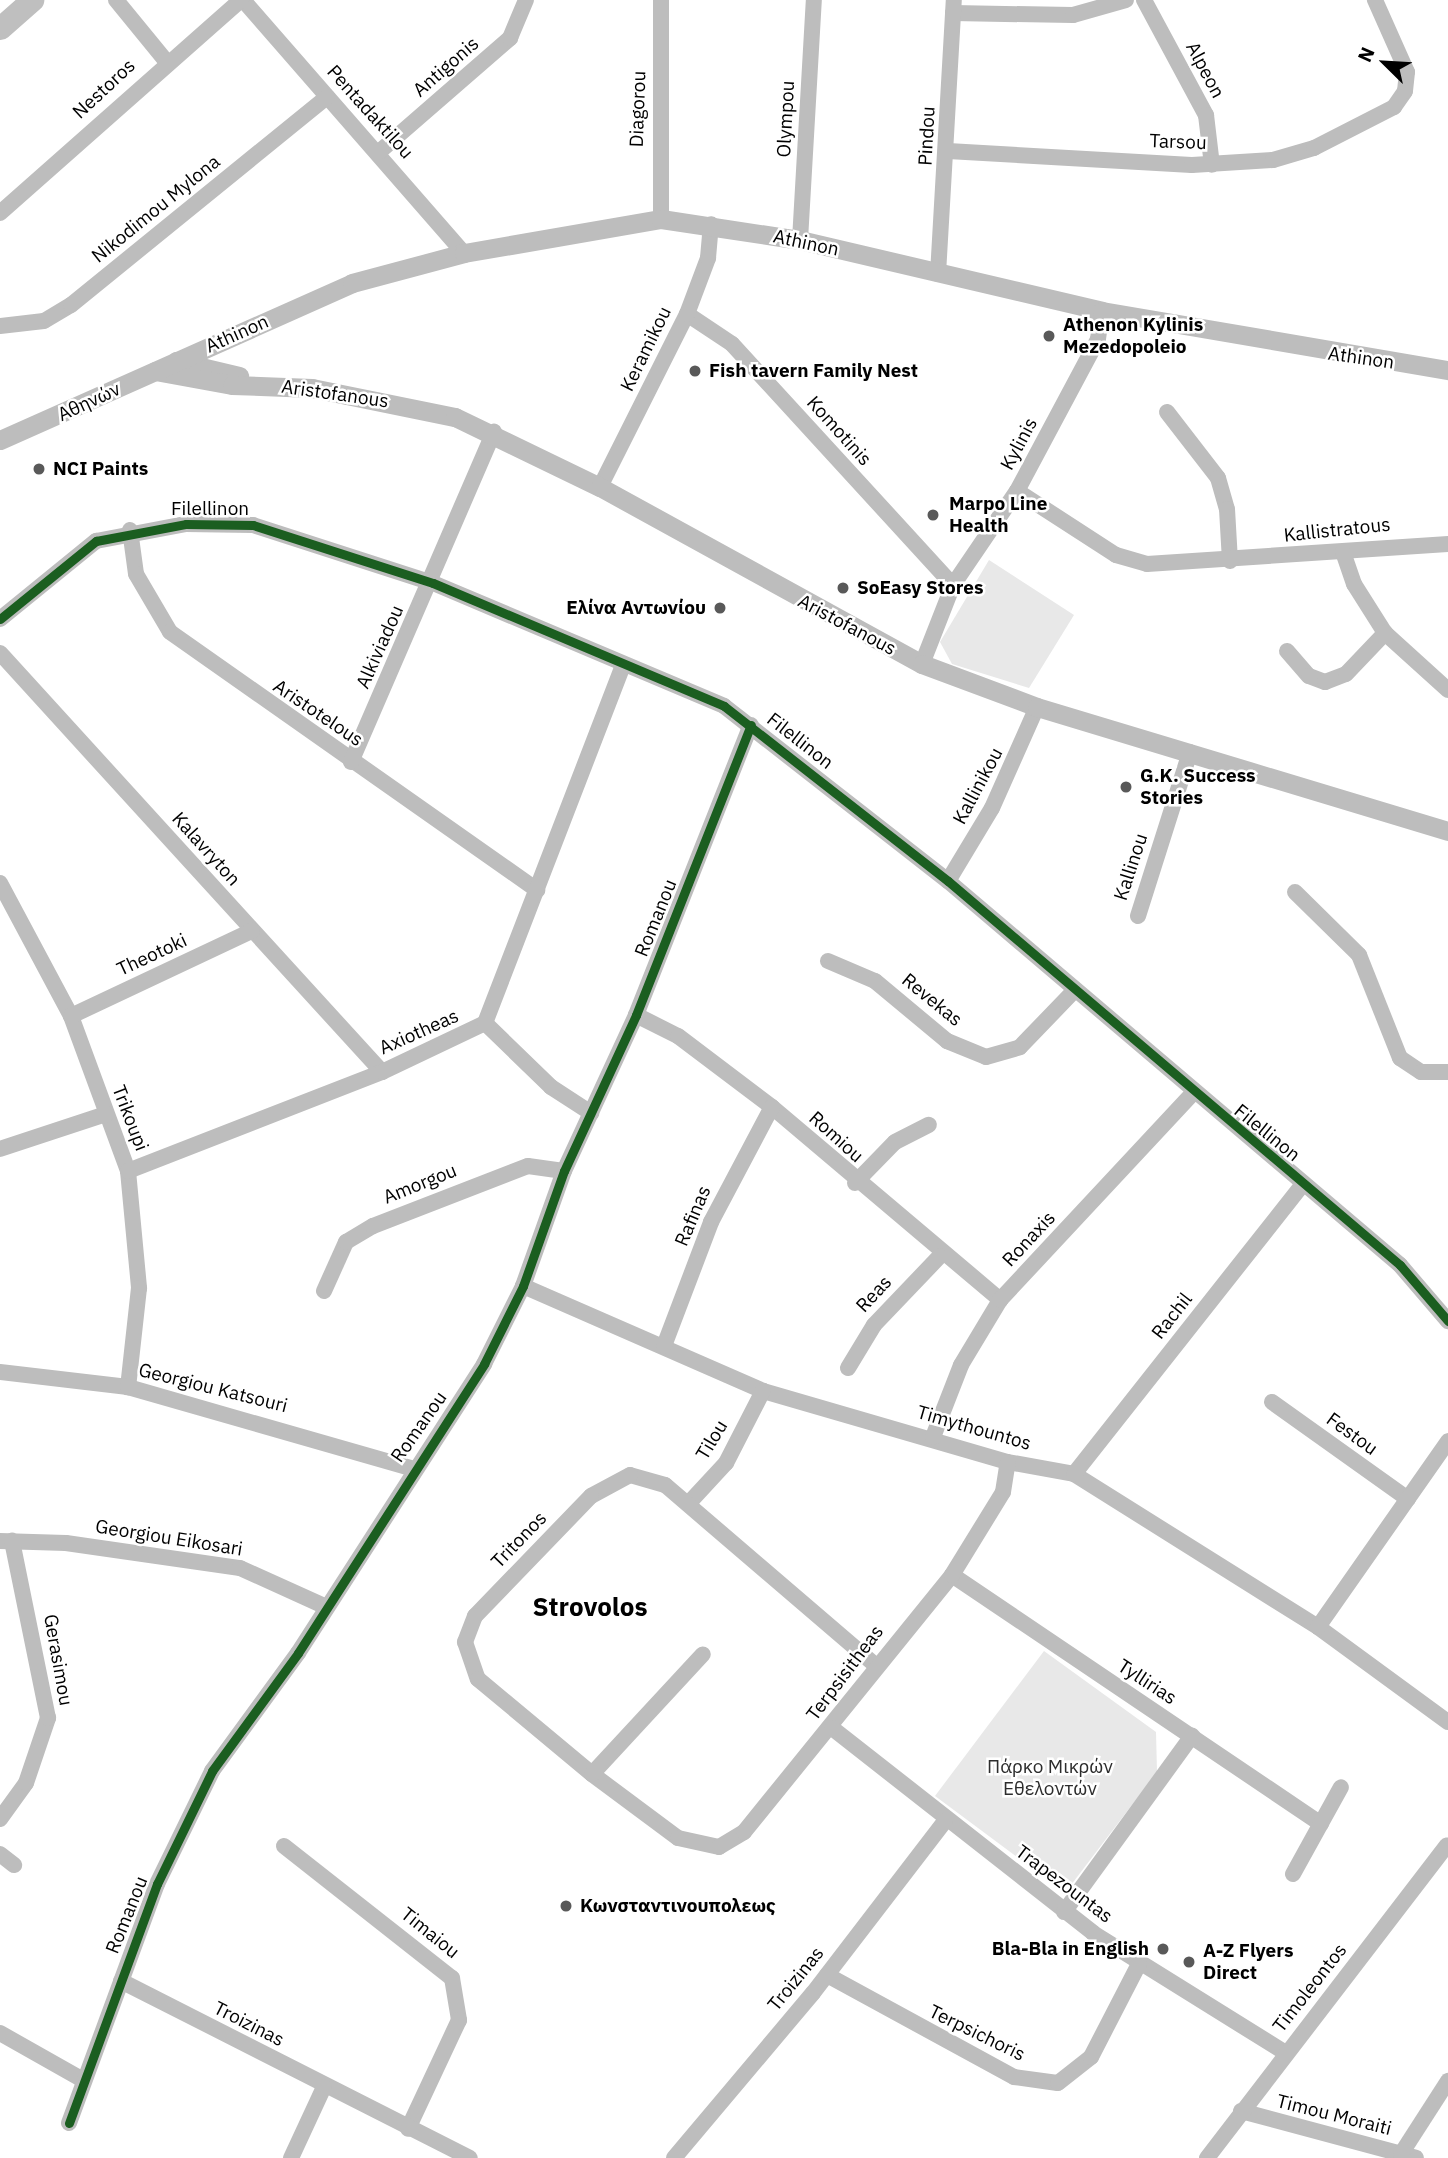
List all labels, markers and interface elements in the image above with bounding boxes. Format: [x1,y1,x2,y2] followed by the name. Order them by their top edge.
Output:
[1350,28,1420,98] north arrow
[408,32,484,102] street label: Antigonis
[1181,38,1229,102] street label: Alpeon
[1352,43,1380,66] text: N
[68,54,140,124] street label: Nestoros
[322,60,418,164] street label: Pentadaktilou
[625,70,651,148] street label: Diagorou
[773,80,799,158] street label: Olympou
[914,106,940,166] street label: Pindou
[1149,130,1207,154] street label: Tarsou
[87,150,225,268] street label: Nikodimou Mylona
[771,225,841,261] street label: Athinon
[616,303,676,395] street label: Keramikou
[202,310,272,358] street label: Athinon
[1063,314,1203,358] place label: Athenon Kylinis Mezedopoleio
[1041,328,1057,344] marker: Athenon Kylinis Mezedopoleio
[1326,342,1396,374] street label: Athinon
[709,360,918,382] place label: Fish tavern Family Nest
[687,363,703,379] marker: Fish tavern Family Nest
[280,375,390,413] street label: Aristofanous
[54,378,124,426] street label: Αθηνών
[802,392,876,470] street label: Komotinis
[996,414,1042,474] street label: Kylinis
[53,458,148,480] place label: NCI Paints
[31,461,47,477] marker: NCI Paints
[949,493,1047,537] place label: Marpo Line Health
[171,498,249,520] street label: Filellinon
[923,505,943,525] marker: Marpo Line Health
[1283,513,1391,547] street label: Kallistratous
[857,577,983,599] place label: SoEasy Stores
[835,580,851,596] marker: SoEasy Stores
[794,590,900,660] street label: Aristofanous
[566,597,706,619] place label: Ελίνα Αντωνίου
[712,600,728,616] marker: Ελίνα Αντωνίου
[352,602,408,692] street label: Alkiviadou
[269,675,367,751] street label: Aristotelous
[762,708,838,774] street label: Filellinon
[948,744,1008,828] street label: Kallinikou
[1140,765,1256,809] place label: G.K. Success Stories
[1118,779,1134,795] marker: G.K. Success Stories
[167,808,245,890] street label: Kalavryton
[1109,831,1153,903] street label: Kallinou
[630,876,682,960] street label: Romanou
[113,929,191,981] street label: Theotoki
[897,969,967,1031] street label: Revekas
[376,1004,462,1060] street label: Axiotheas
[107,1082,153,1154] street label: Trikoupi
[1229,1100,1305,1166] street label: Filellinon
[804,1107,868,1167] street label: Romiou
[380,1159,460,1209] street label: Amorgou
[670,1183,716,1249] street label: Rafinas
[998,1207,1060,1271] street label: Ronaxis
[851,1271,897,1317] street label: Reas
[1147,1288,1197,1344] street label: Rachil
[136,1358,290,1418] street label: Georgiou Katsouri
[386,1387,452,1467] street label: Romanou
[914,1401,1034,1455] street label: Timythountos
[1322,1408,1382,1460] street label: Festou
[691,1416,733,1464] street label: Tilou
[487,1507,551,1573] street label: Tritonos
[94,1515,244,1561] street label: Georgiou Eikosari
[533,1591,647,1623] district label: Strovolos
[39,1612,77,1708] street label: Gerasimou
[802,1621,888,1725] street label: Terpsisitheas
[1113,1655,1181,1709] street label: Tyllirias
[987,1756,1113,1800] park label: Πάρκο Μικρών Εθελοντών
[1011,1840,1117,1928] street label: Trapezountas
[101,1873,153,1957] street label: Romanou
[580,1895,776,1917] place label: Κωνσταντινουπολεως
[558,1898,574,1914] marker: Κωνσταντινουπολεως
[396,1903,464,1963] street label: Timaiou
[992,1938,1149,1960] place label: Bla-Bla in English
[1268,1939,1352,2037] street label: Timoleontos
[1203,1940,1294,1984] place label: A-Z Flyers Direct
[1155,1941,1171,1957] marker: Bla-Bla in English
[763,1942,829,2016] street label: Troizinas
[1181,1954,1197,1970] marker: A-Z Flyers Direct
[210,1997,288,2051] street label: Troizinas
[925,2000,1029,2066] street label: Terpsichoris
[1274,2090,1394,2140] street label: Timou Moraiti

